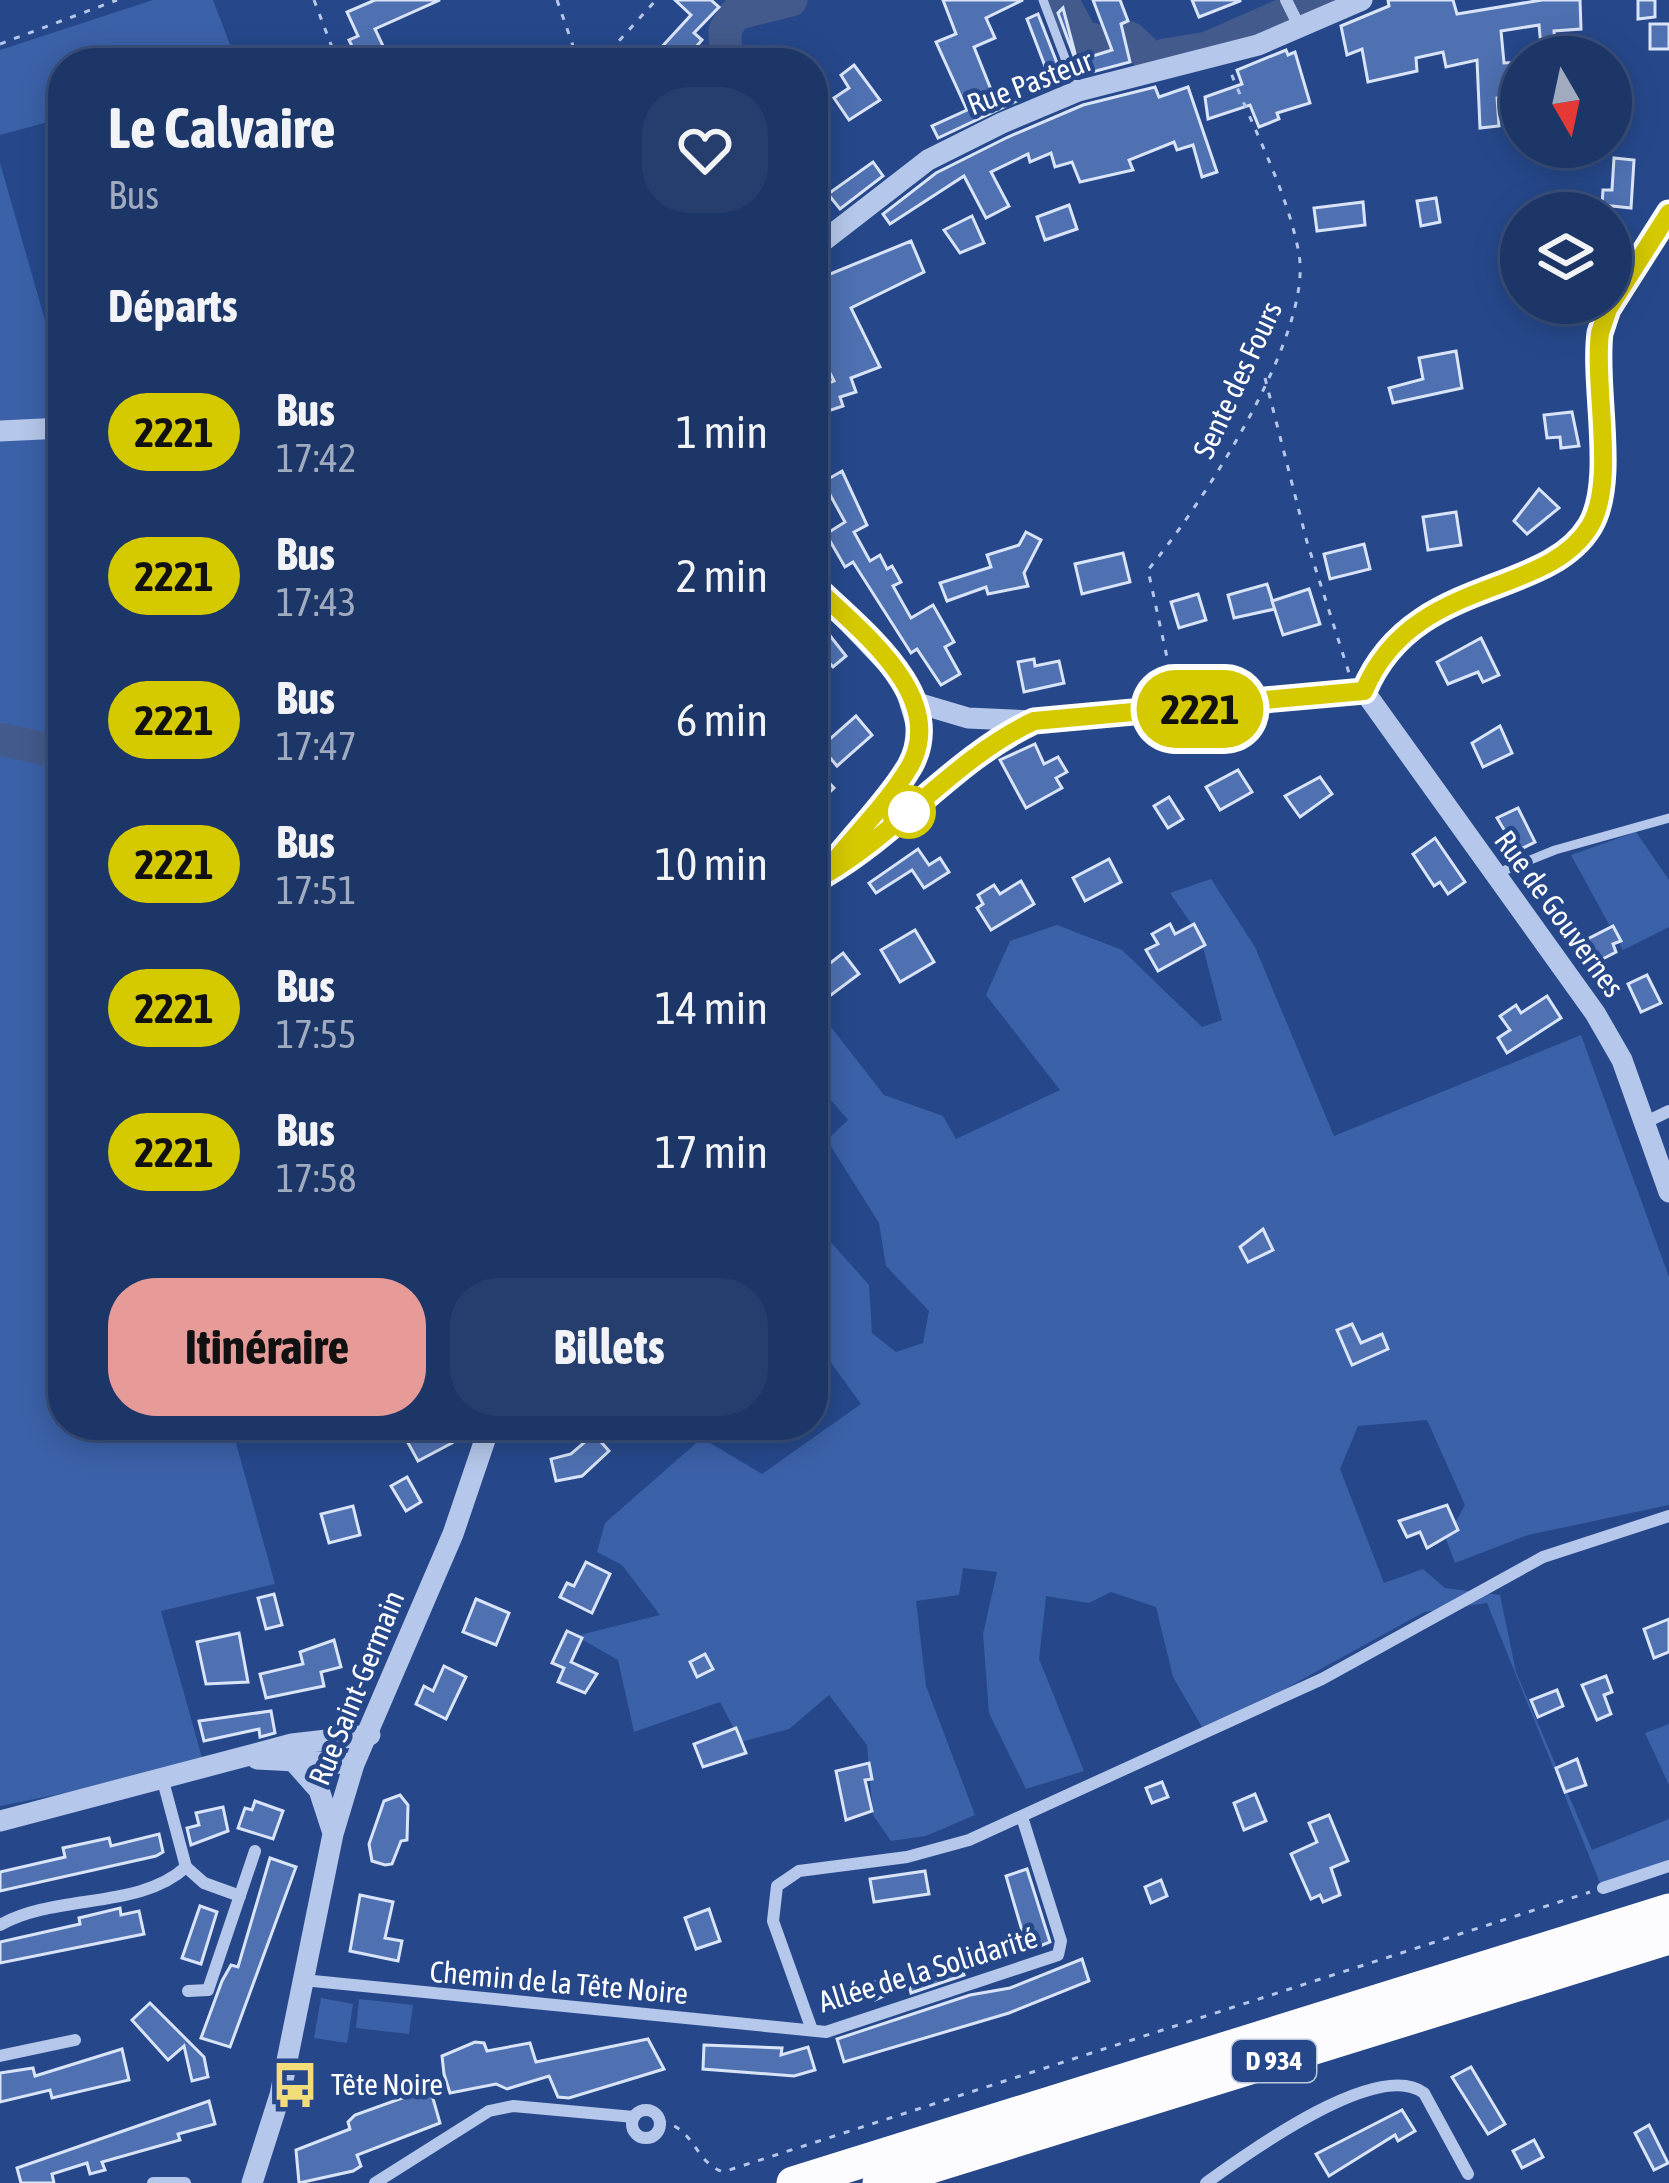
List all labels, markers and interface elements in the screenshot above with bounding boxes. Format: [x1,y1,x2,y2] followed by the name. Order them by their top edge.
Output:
[1500,36,1632,168] north arrow
[1500,36,1632,324] map controls
[962,42,1098,121] street label: Rue Pasteur
[642,87,768,213] button: heart
[108,95,336,160] text: Le Calvaire
[108,173,159,217] text: Bus
[1500,192,1632,324] button: layers
[108,280,238,332] text: Départs
[1186,296,1288,463] street label: Sente des Fours
[276,384,335,436] text: Bus
[676,406,768,458] text: 1 min
[135,408,213,456] text: 2221
[276,436,356,480] text: 17:42
[276,528,335,580] text: Bus
[676,550,768,602] text: 2 min
[135,552,213,600] text: 2221
[276,580,356,624] text: 17:43
[1116,670,1284,748] line badge: 2221
[276,672,335,724] text: Bus
[1161,685,1239,733] text: 2221
[676,694,768,746] text: 6 min
[135,696,213,744] text: 2221
[276,724,356,768] text: 17:47
[884,787,934,837] unlabelled marker
[276,816,335,868] text: Bus
[1488,824,1631,1003] street label: Rue de Gouvernes
[655,838,768,890] text: 10 min
[135,840,213,888] text: 2221
[276,868,356,912] text: 17:51
[276,960,335,1012] text: Bus
[655,982,768,1034] text: 14 min
[135,984,213,1032] text: 2221
[276,1012,356,1056] text: 17:55
[276,1104,335,1156] text: Bus
[655,1126,768,1178] text: 17 min
[135,1128,213,1176] text: 2221
[276,1156,356,1200] text: 17:58
[108,1278,426,1416] button: Itinéraire
[450,1278,768,1416] button: Billets
[302,1585,411,1790] street label: Rue Saint-Germain
[814,1920,1041,2018] street label: Allée de la Solidarité
[429,1954,690,2010] street label: Chemin de la Tête Noire
[1232,2040,1316,2082] road number: D 934
[270,2060,320,2110] bus stop icon: Tête Noire
[331,2067,443,2101] place label: Tête Noire

